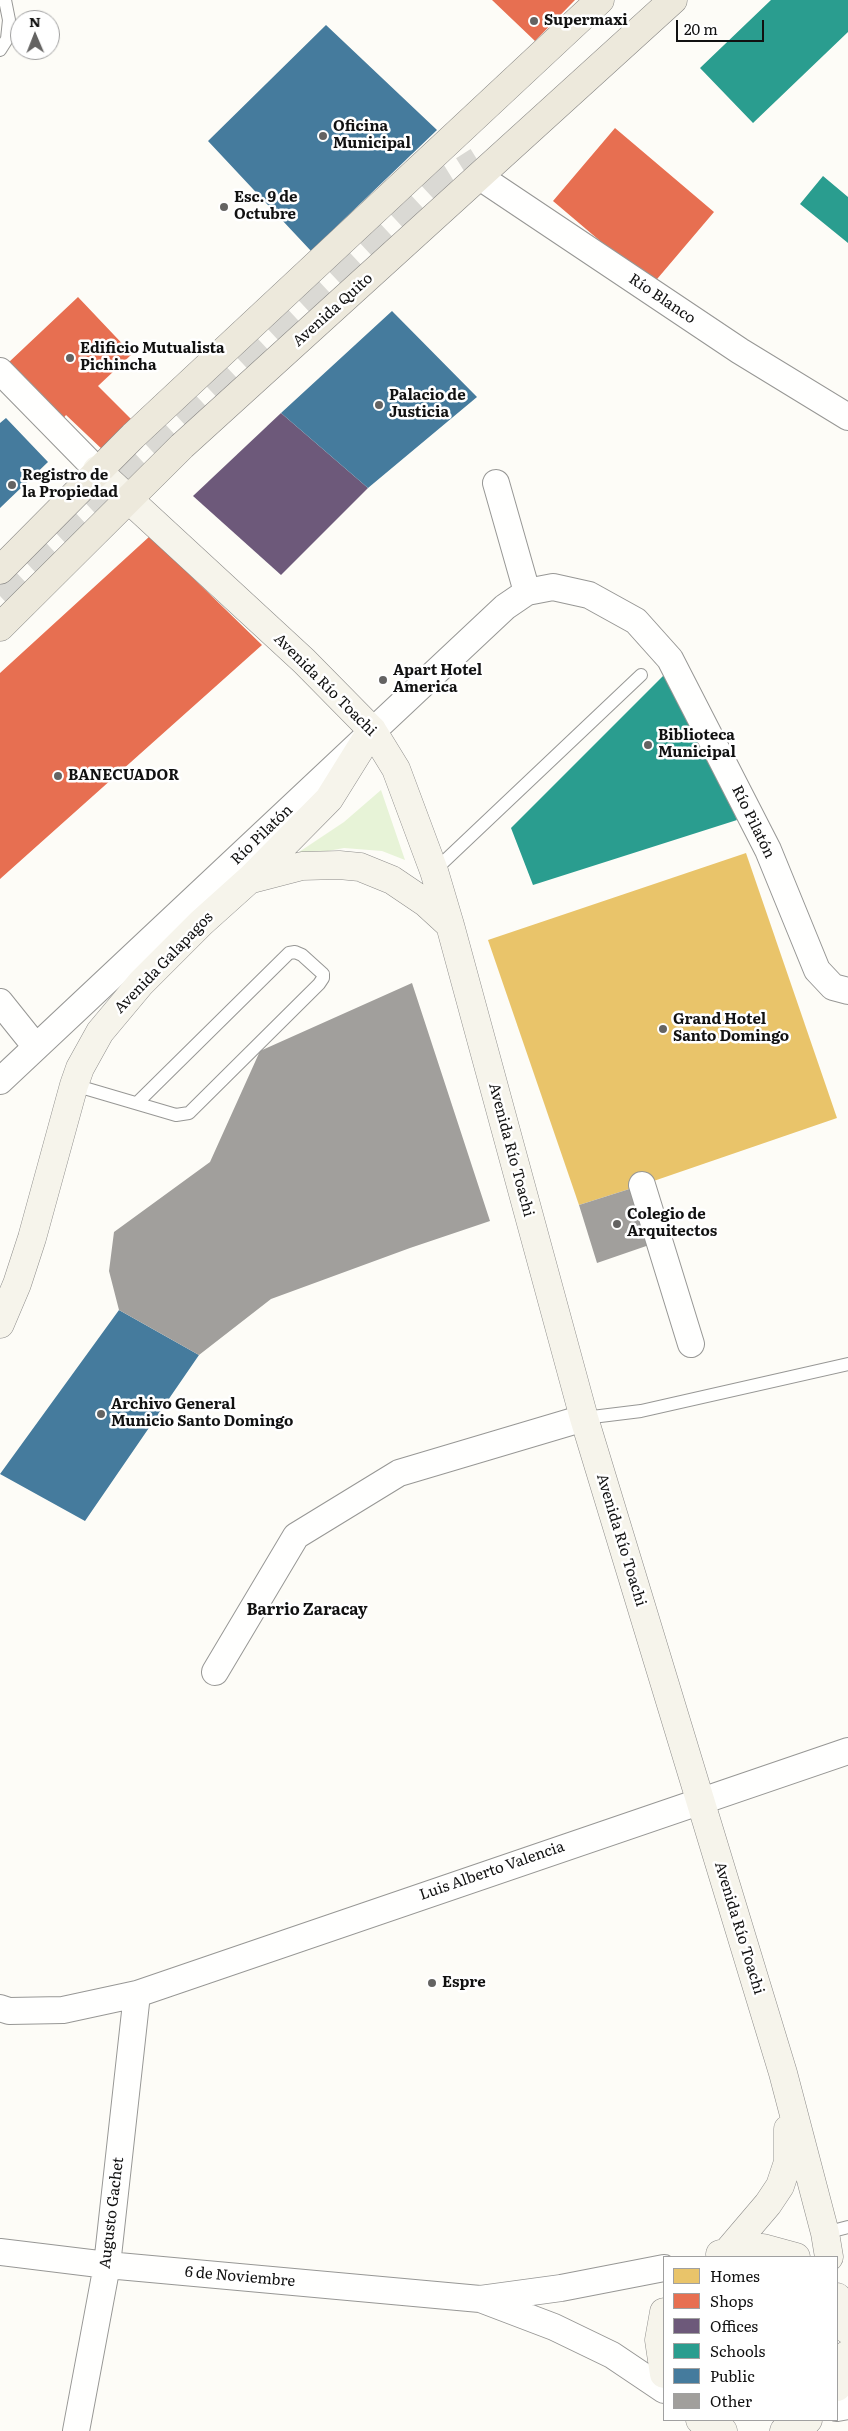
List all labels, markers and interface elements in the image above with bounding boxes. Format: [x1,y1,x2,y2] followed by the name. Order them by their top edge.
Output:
[10,10,60,60] north arrow
[678,10,766,42] scale bar
[29,11,41,31] text: N
[544,12,628,30] place label: Supermaxi
[528,15,540,27] marker: Supermaxi
[684,17,718,40] text: 20 m
[333,118,411,153] place label: Oficina Municipal
[317,130,329,142] marker: Oficina Municipal
[234,189,297,224] place label: Esc. 9 de Octubre
[218,201,230,213] marker: Esc. 9 de Octubre
[289,269,377,351] street label: Avenida Quito
[625,270,699,328] street label: Río Blanco
[80,340,225,375] place label: Edificio Mutualista Pichincha
[64,352,76,364] marker: Edificio Mutualista Pichincha
[389,387,466,422] place label: Palacio de Justicia
[373,399,385,411] marker: Palacio de Justicia
[22,467,118,502] place label: Registro de la Propiedad
[6,479,18,491] marker: Registro de la Propiedad
[270,630,380,740] street label: Avenida Río Toachi
[393,662,482,697] place label: Apart Hotel America
[377,674,389,686] marker: Apart Hotel America
[658,727,736,762] place label: Biblioteca Municipal
[642,739,654,751] marker: Biblioteca Municipal
[68,767,179,785] place label: BANECUADOR
[52,770,64,782] marker: BANECUADOR
[728,783,778,861] street label: Río Pilatón
[227,801,297,869] street label: Río Pilatón
[111,909,217,1017] street label: Avenida Galapagos
[673,1011,789,1046] place label: Grand Hotel Santo Domingo
[657,1023,669,1035] marker: Grand Hotel Santo Domingo
[484,1081,538,1219] street label: Avenida Río Toachi
[627,1206,717,1241] place label: Colegio de Arquitectos
[611,1218,623,1230] marker: Colegio de Arquitectos
[111,1396,293,1431] place label: Archivo General Municio Santo Domingo
[95,1408,107,1420] marker: Archivo General Municio Santo Domingo
[592,1471,650,1609] street label: Avenida Río Toachi
[246,1600,368,1620] district label: Barrio Zaracay
[417,1838,567,1904] street label: Luis Alberto Valencia
[710,1859,768,1997] street label: Avenida Río Toachi
[442,1974,486,1992] place label: Espre
[426,1977,438,1989] marker: Espre
[96,2156,128,2270] street label: Augusto Gachet
[663,2256,838,2421] legend
[184,2263,296,2291] street label: 6 de Noviembre
[710,2264,760,2287] text: Homes
[710,2289,753,2312] text: Shops
[710,2314,758,2337] text: Offices
[710,2339,765,2362] text: Schools
[710,2364,755,2387] text: Public
[710,2389,752,2412] text: Other

